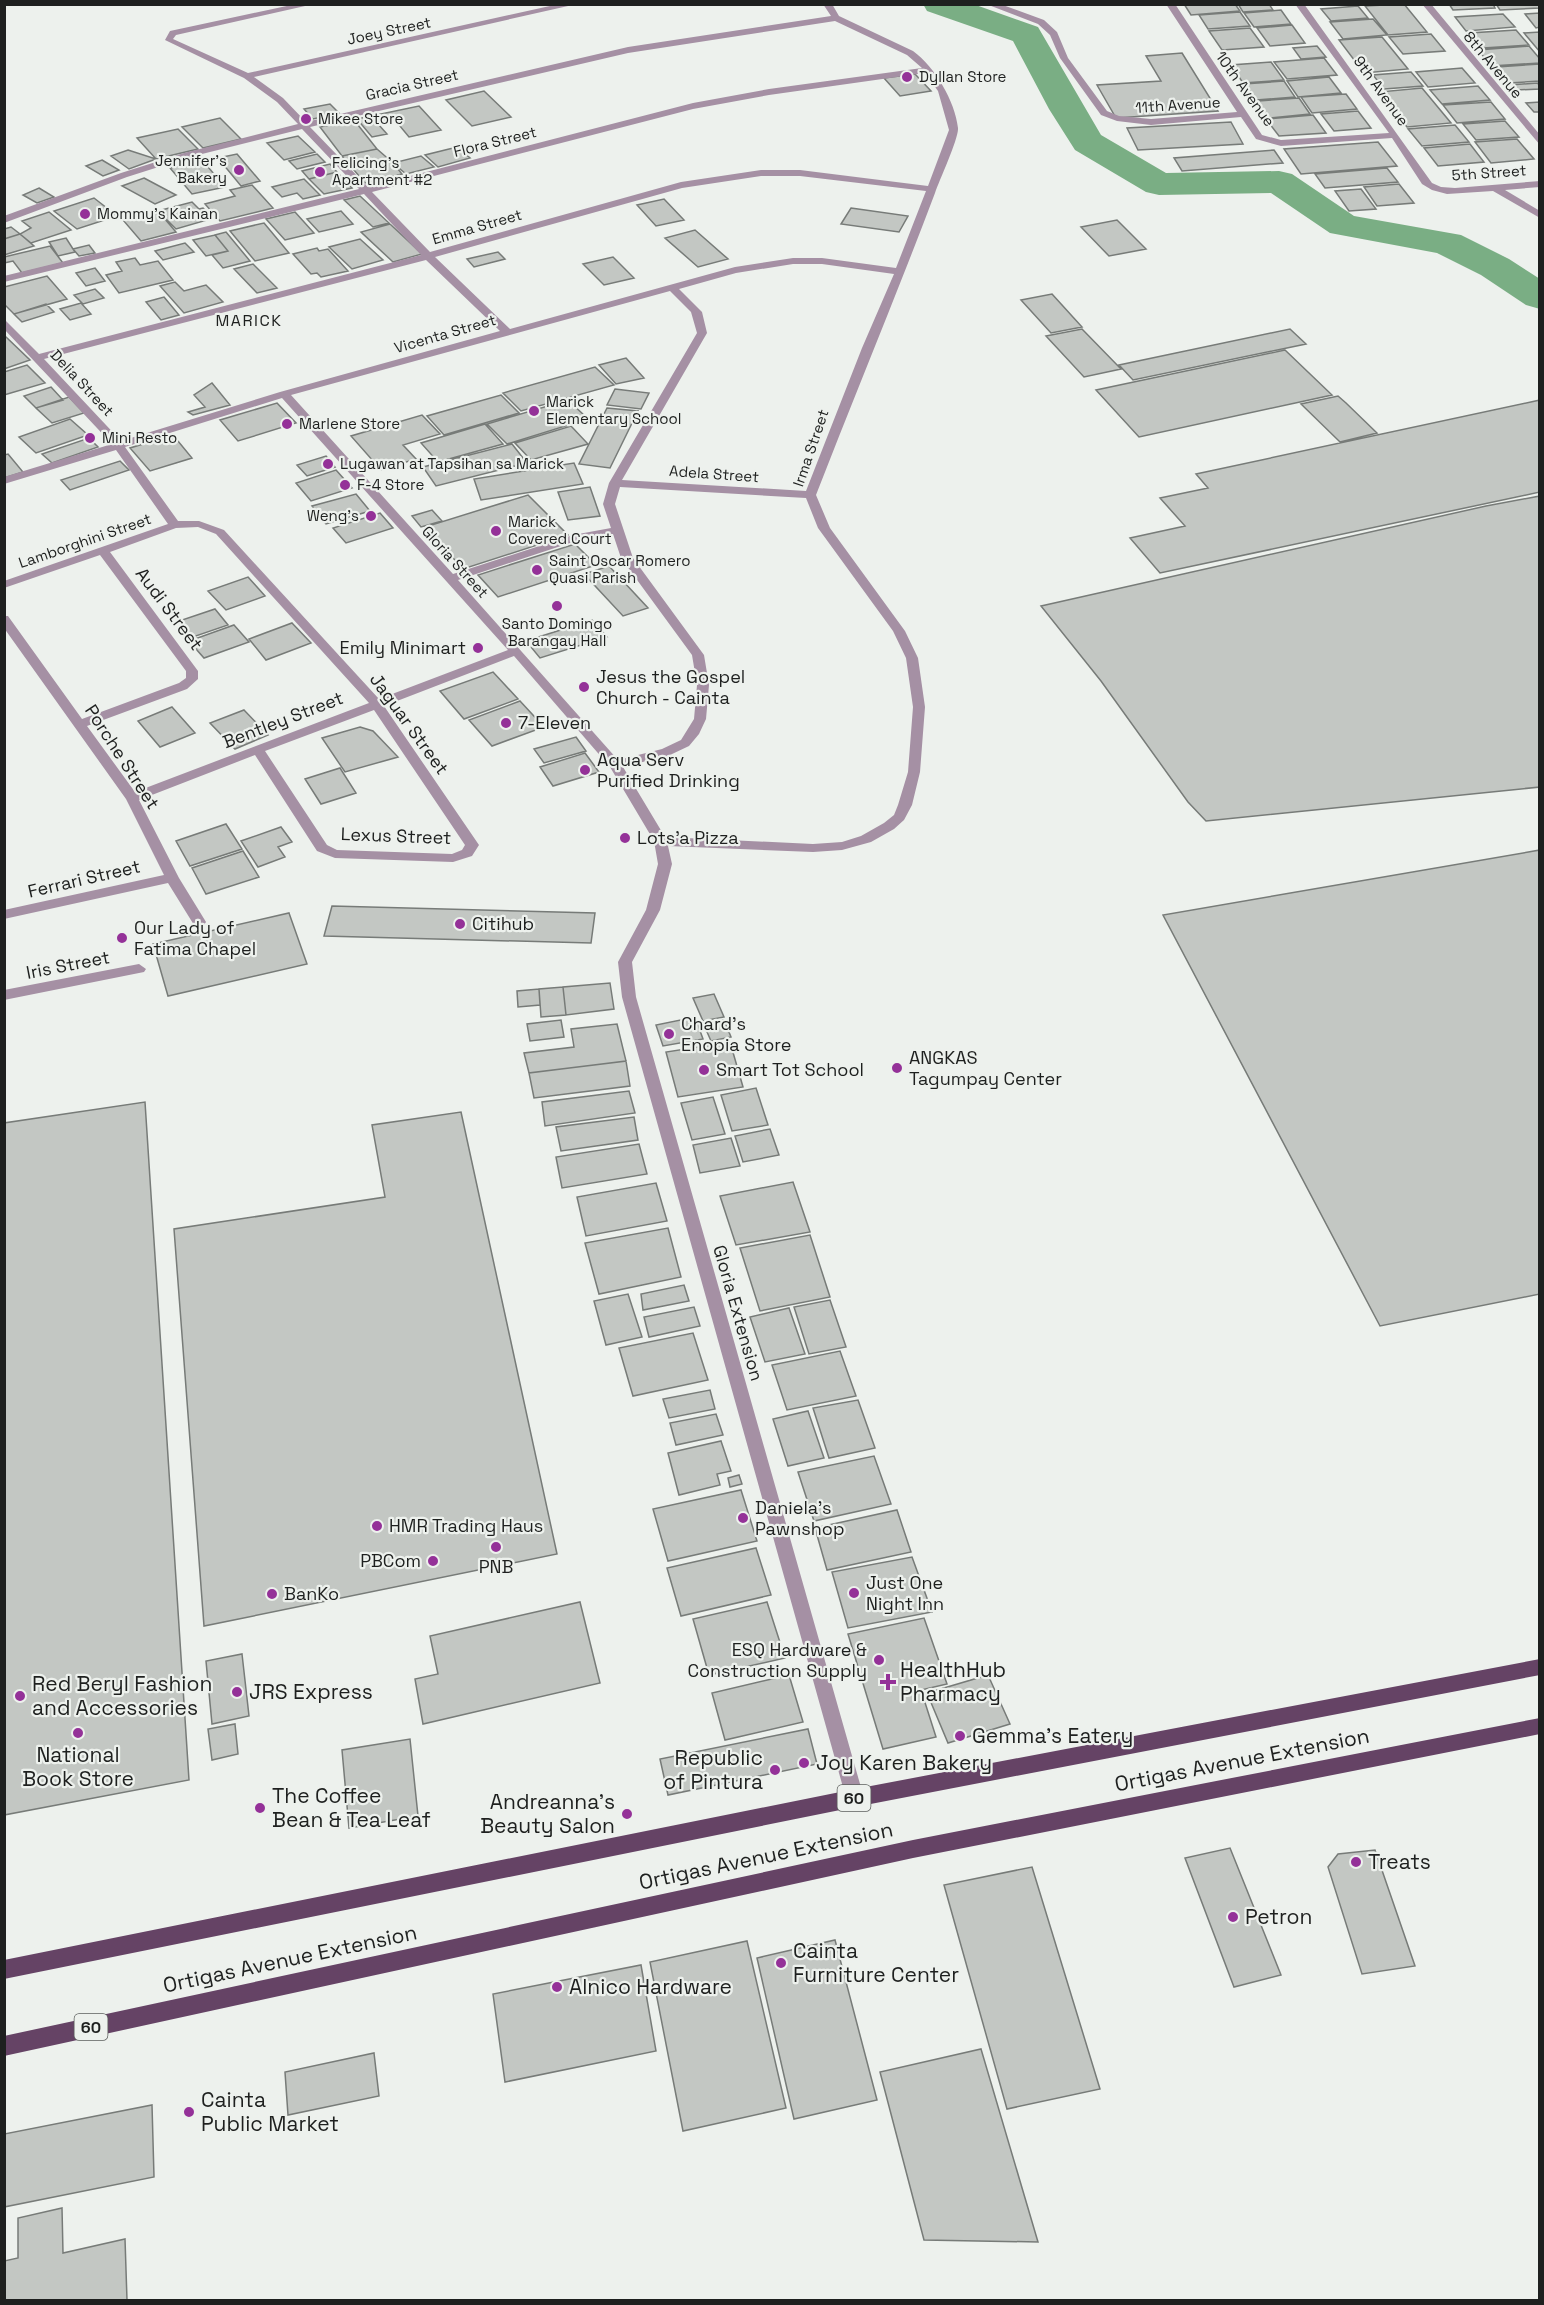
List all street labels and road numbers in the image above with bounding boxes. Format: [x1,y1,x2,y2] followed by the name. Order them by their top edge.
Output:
[345,12,433,49] street label: Joey Street
[1460,27,1527,102] street label: 8th Avenue
[1212,47,1279,130] street label: 10th Avenue
[1350,52,1413,130] street label: 9th Avenue
[364,65,460,104] street label: Gracia Street
[1135,92,1221,117] street label: 11th Avenue
[451,122,538,161] street label: Flora Street
[1451,160,1527,185] street label: 5th Street
[430,205,524,248] street label: Emma Street
[392,310,498,357] street label: Vicenta Street
[47,345,118,420] street label: Delia Street
[788,407,833,489] street label: Irma Street
[668,461,760,486] street label: Adela Street
[16,509,154,572] street label: Lamborghini Street
[418,522,493,602] street label: Gloria Street
[131,563,208,655] street label: Audi Street
[365,669,454,779] street label: Jaguar Street
[219,686,346,753] street label: Bentley Street
[80,700,165,813] street label: Porche Street
[340,822,452,849] street label: Lexus Street
[25,854,142,903] street label: Ferrari Street
[24,945,112,984] street label: Iris Street
[708,1242,769,1383] street label: Gloria Extension
[1112,1722,1372,1797] street label: Ortigas Avenue Extension
[838,1785,870,1811] road number: 60
[636,1815,895,1896] street label: Ortigas Avenue Extension
[160,1918,419,1999] street label: Ortigas Avenue Extension
[74,2014,107,2040] road number: 60

